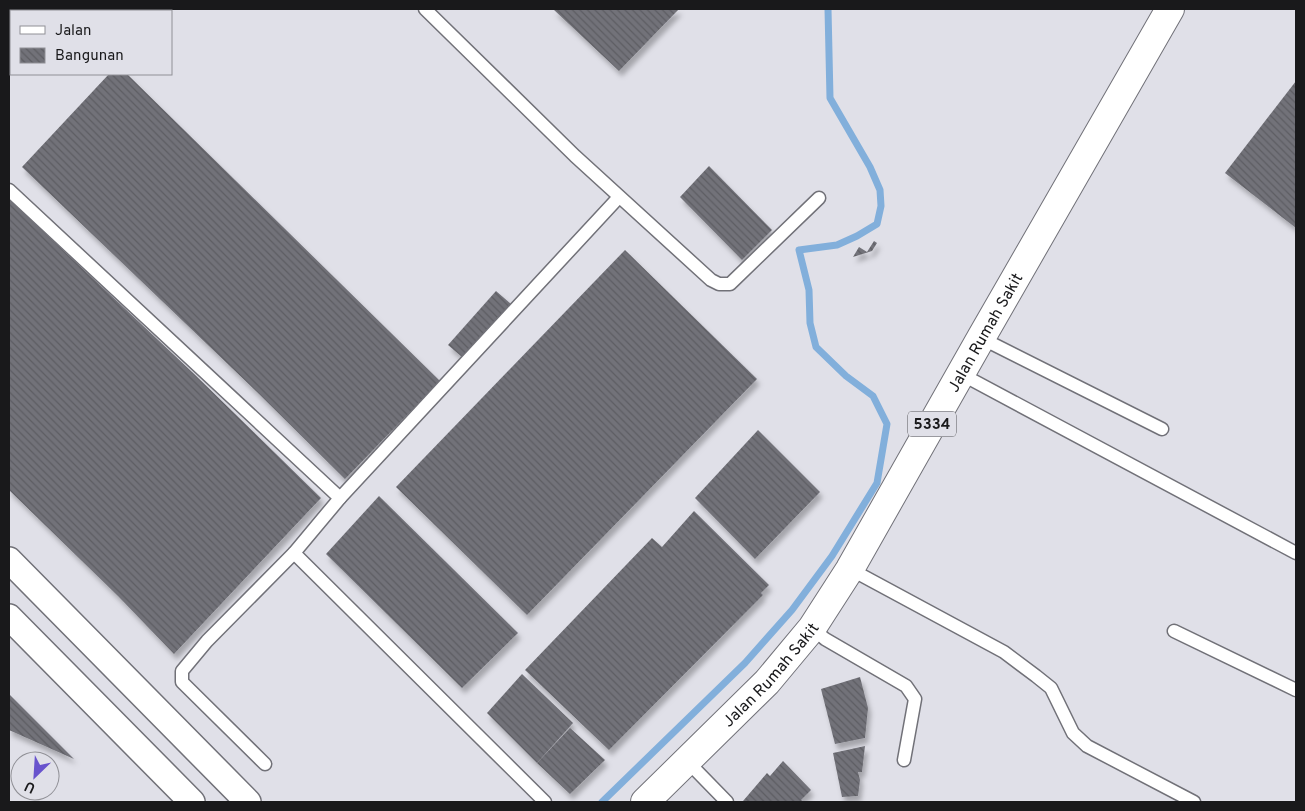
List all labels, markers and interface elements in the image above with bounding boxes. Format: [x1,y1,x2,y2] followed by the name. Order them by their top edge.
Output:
[10,10,172,75] legend
[55,22,92,41] text: Jalan
[55,47,124,66] text: Bangunan
[944,270,1028,396] street label: Jalan Rumah Sakit
[908,412,956,436] road number: 5334
[719,620,825,732] street label: Jalan Rumah Sakit
[10,751,60,801] north arrow
[22,777,38,796] text: U

